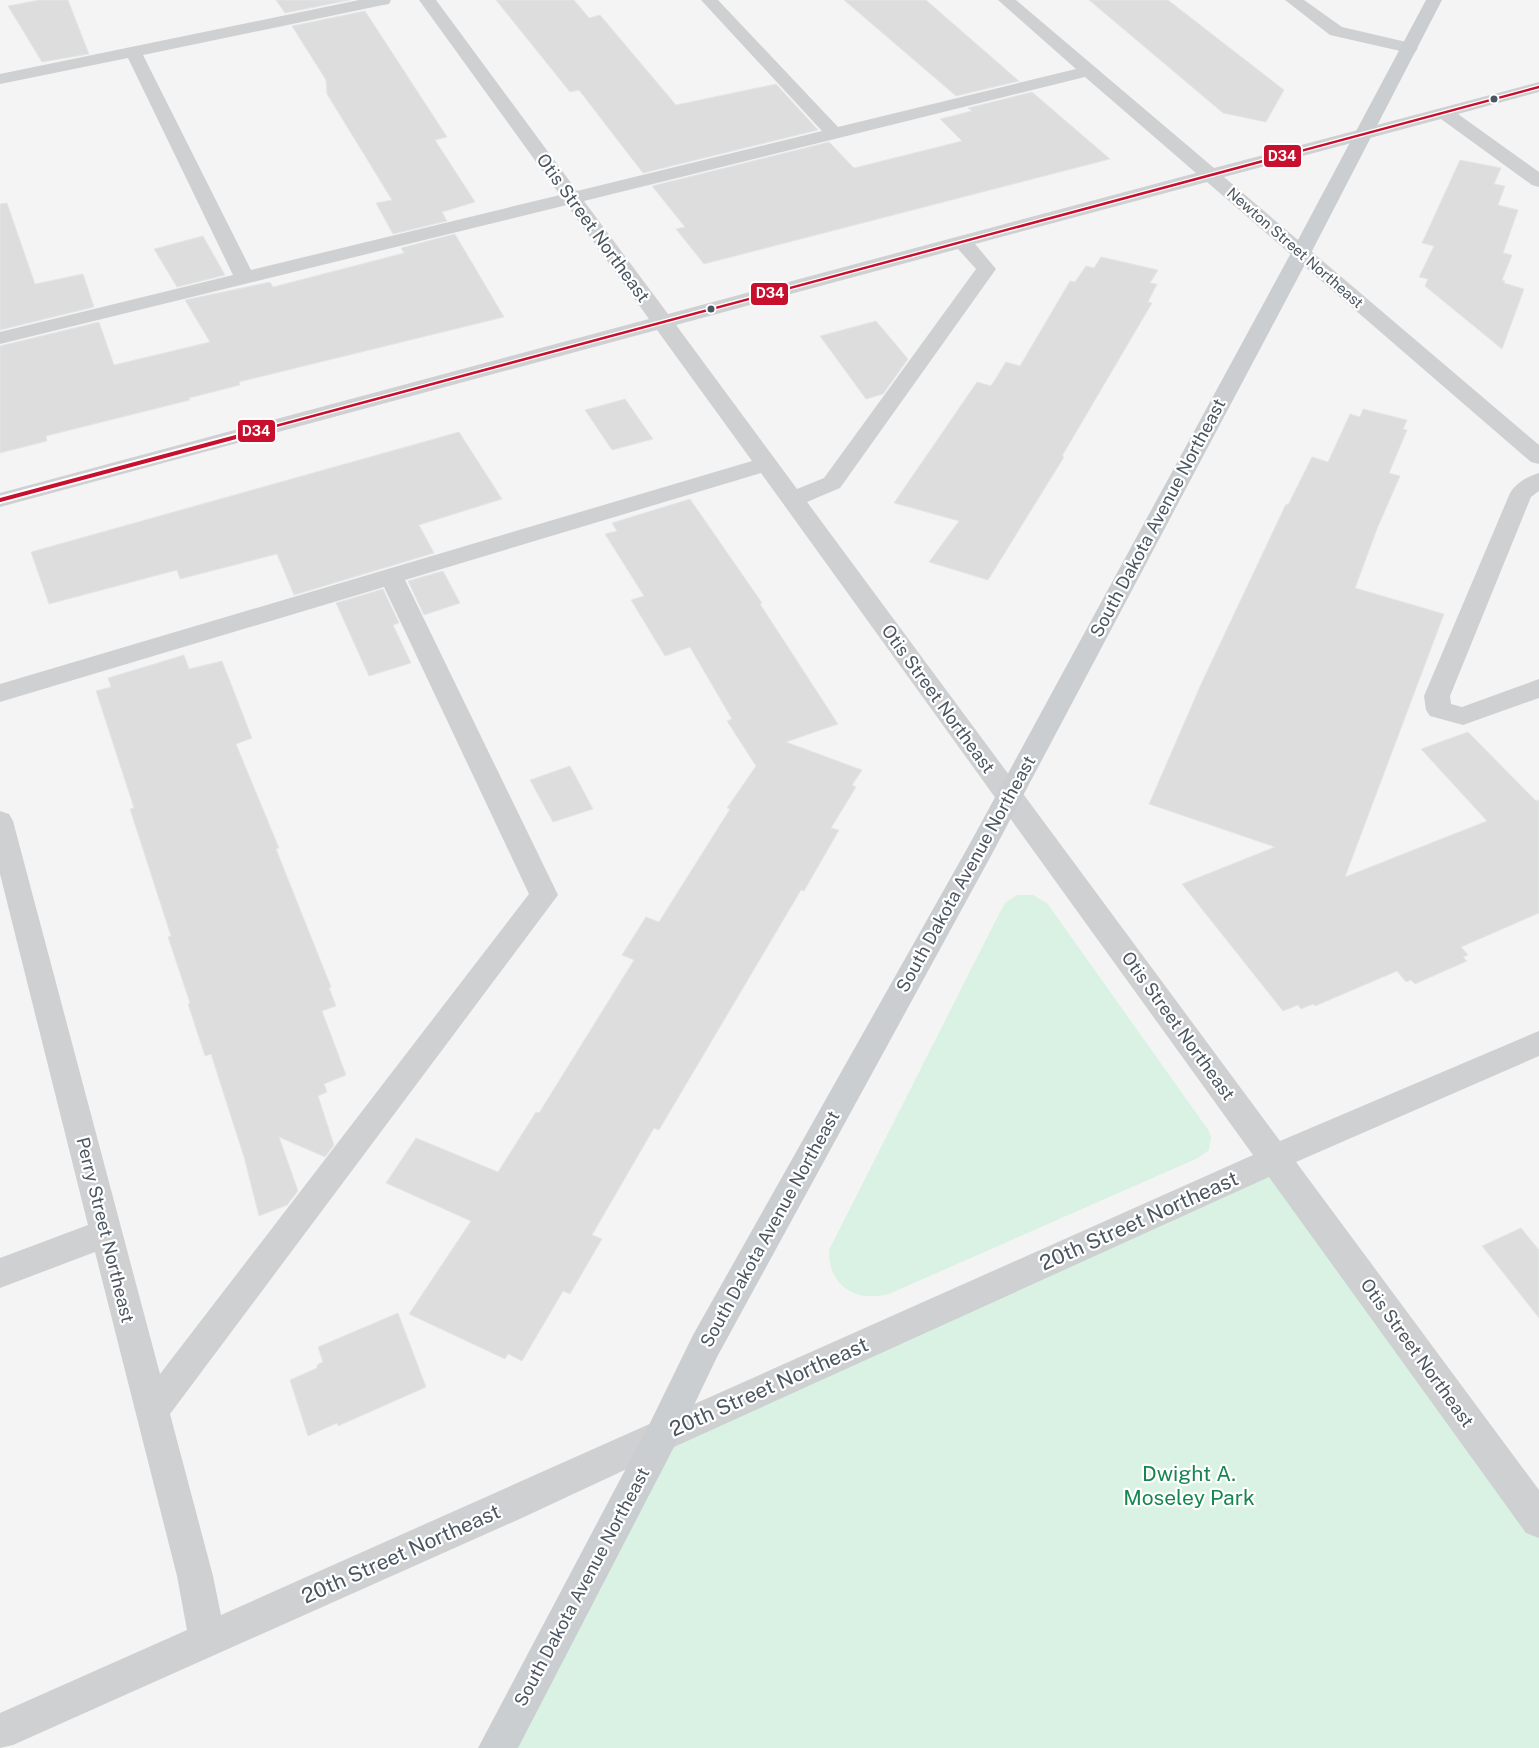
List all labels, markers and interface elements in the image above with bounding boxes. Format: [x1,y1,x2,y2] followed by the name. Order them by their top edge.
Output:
[1489,94,1499,104] unlabelled marker
[1263,144,1302,168] line badge: D34
[1268,148,1296,164] text: D34
[532,149,654,306] street label: Otis Street Northeast
[1224,184,1367,312] street label: Newton Street Northeast
[750,282,789,306] line badge: D34
[756,285,784,301] text: D34
[706,304,716,314] unlabelled marker
[1086,395,1230,641] street label: South Dakota Avenue Northeast
[237,419,276,443] line badge: D34
[242,423,270,439] text: D34
[877,620,999,777] street label: Otis Street Northeast
[892,752,1040,996] street label: South Dakota Avenue Northeast
[1117,947,1239,1104] street label: Otis Street Northeast
[696,1107,844,1351] street label: South Dakota Avenue Northeast
[72,1135,139,1325] street label: Perry Street Northeast
[1036,1165,1242,1276] street label: 20th Street Northeast
[1356,1274,1478,1431] street label: Otis Street Northeast
[666,1331,872,1442] street label: 20th Street Northeast
[1123,1461,1255,1510] park label: Dwight A. Moseley Park
[510,1464,654,1710] street label: South Dakota Avenue Northeast
[298,1498,504,1609] street label: 20th Street Northeast

